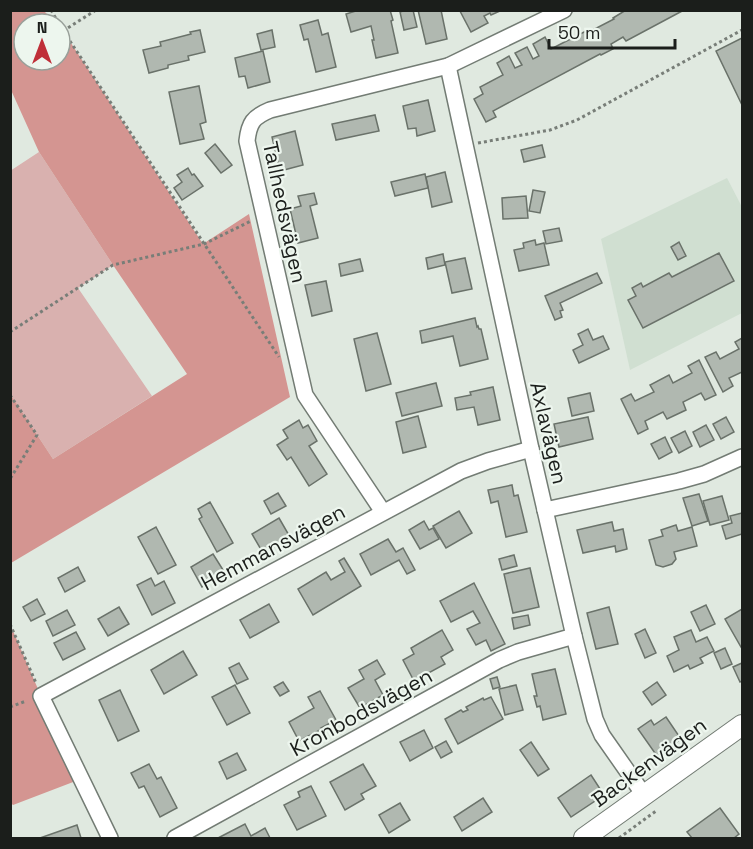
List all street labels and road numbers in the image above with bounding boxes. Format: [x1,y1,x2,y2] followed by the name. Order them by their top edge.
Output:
[257,139,313,285] street label: Tallhedsvägen
[524,379,574,487] street label: Axlavägen
[196,498,350,596] street label: Hemmansvägen
[285,662,437,762] street label: Kronbodsvägen
[586,711,712,813] street label: Backenvägen

